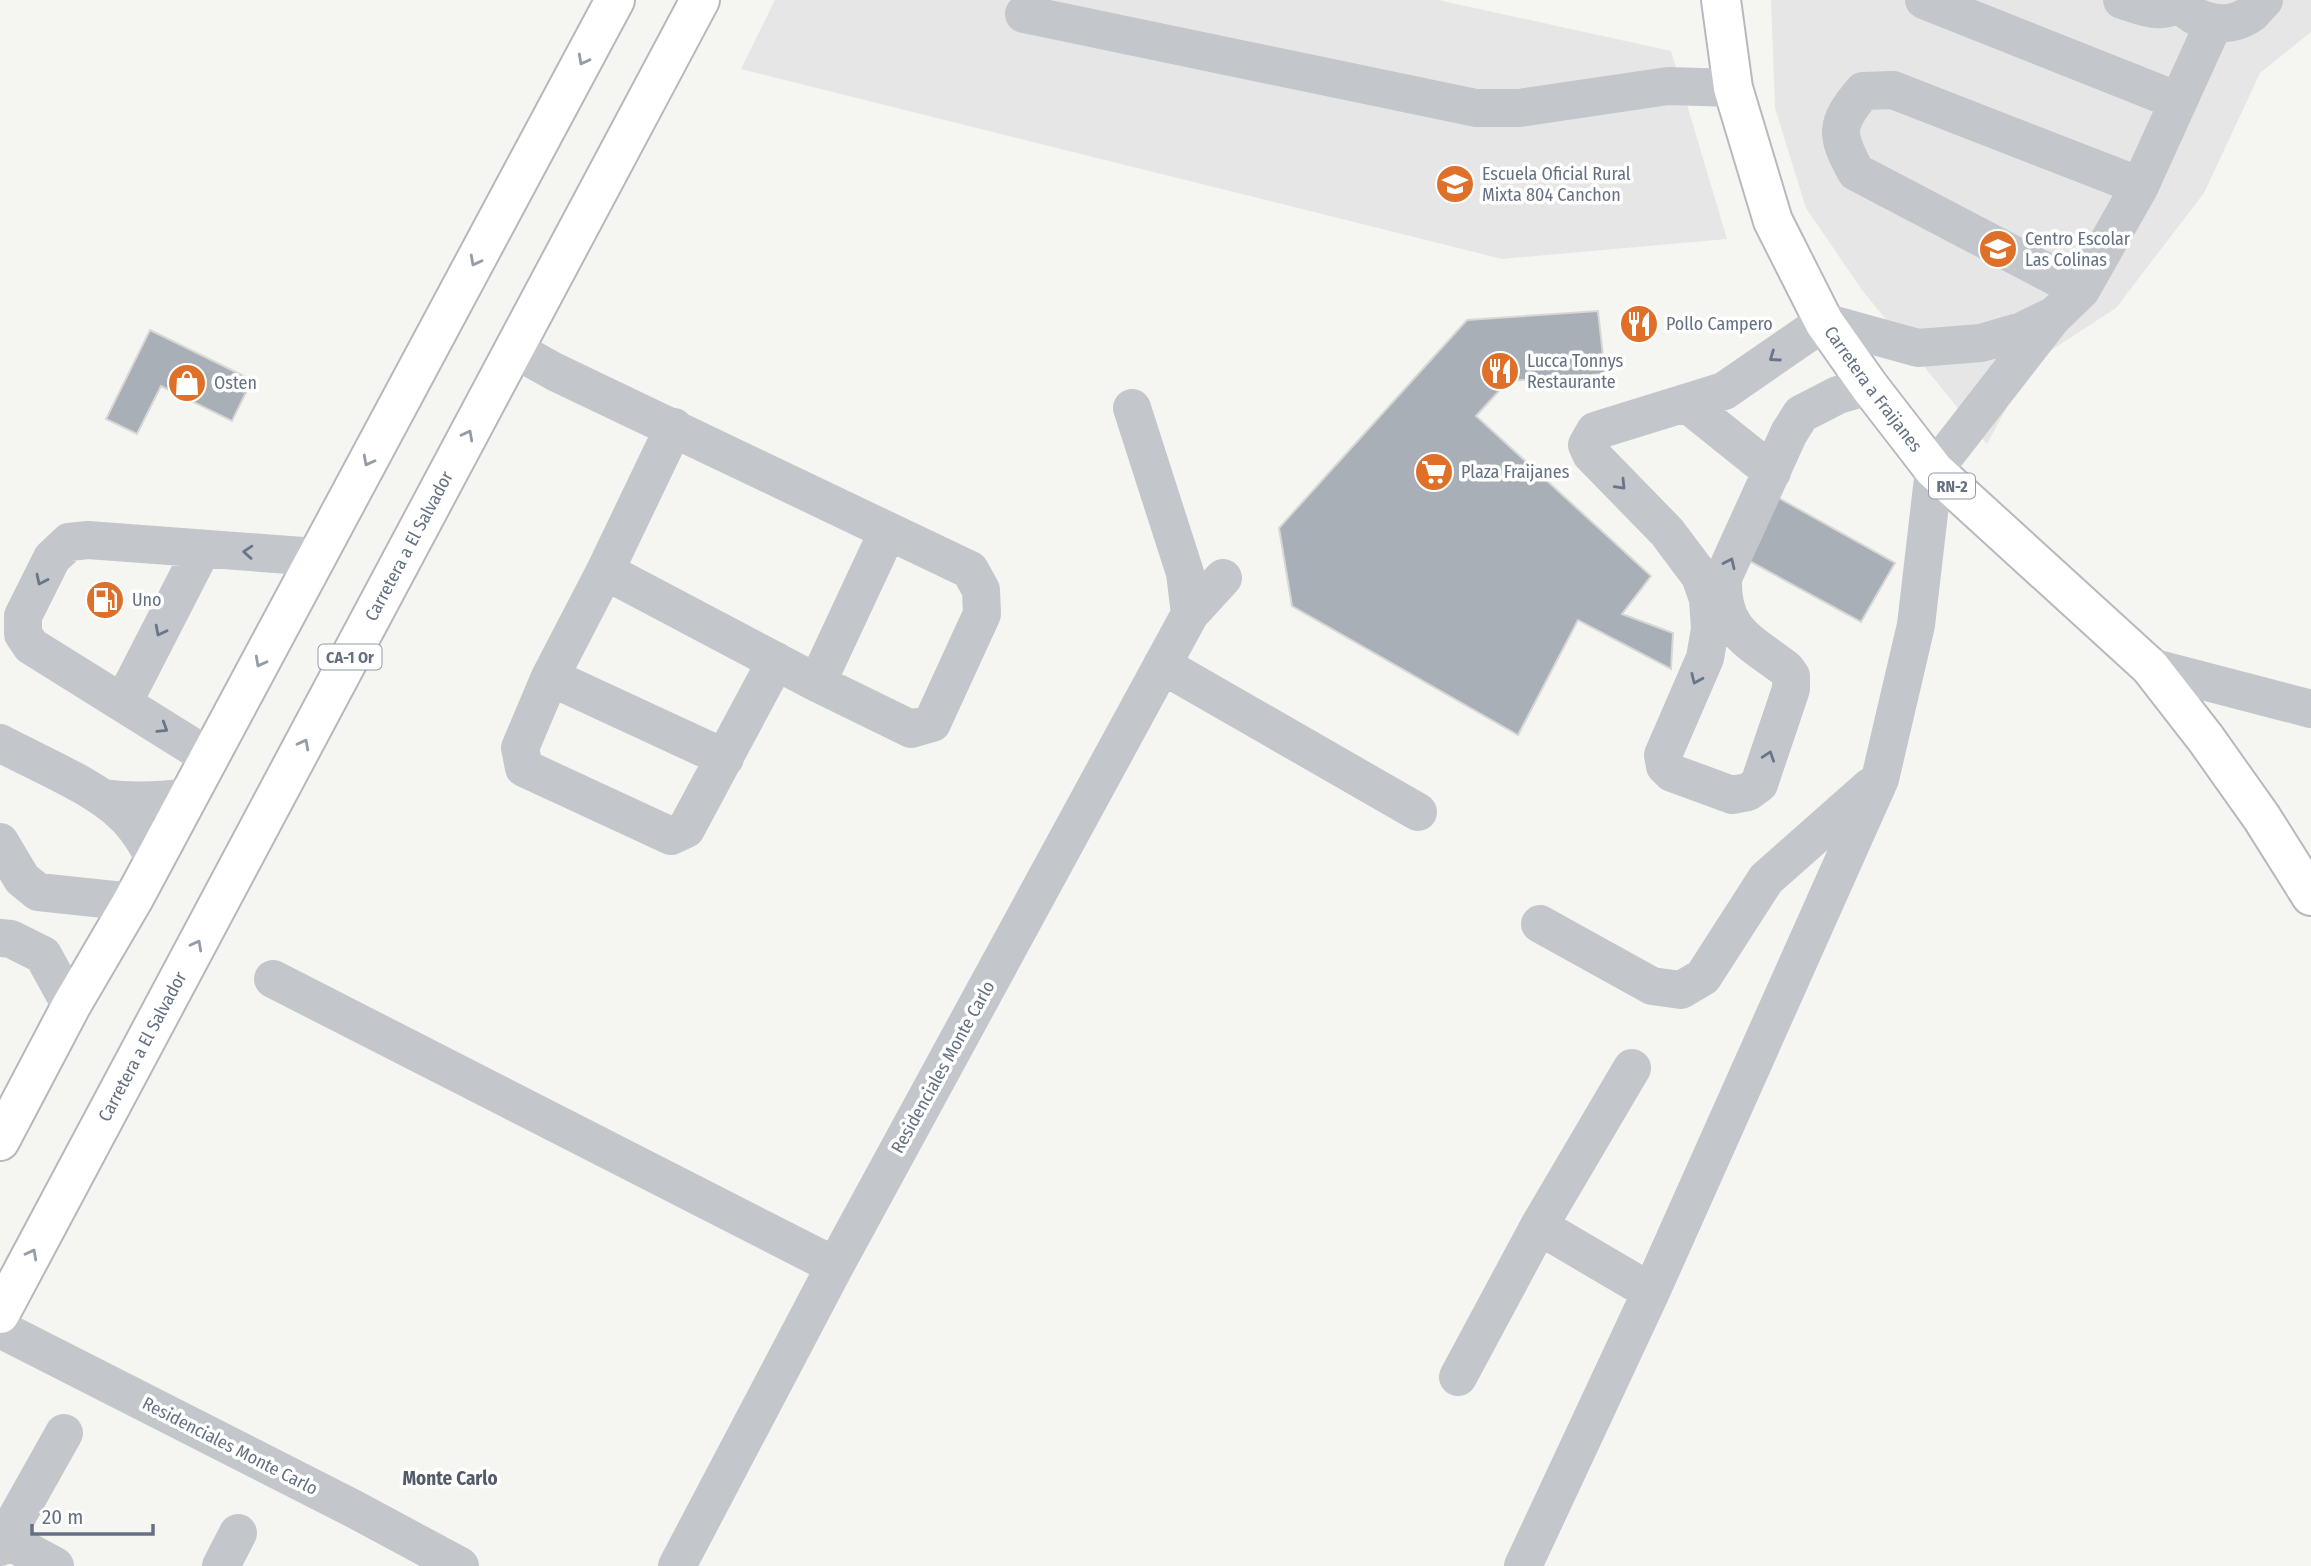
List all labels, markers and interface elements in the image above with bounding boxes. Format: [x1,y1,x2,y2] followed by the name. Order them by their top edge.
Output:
[577,53,591,65] one-way arrow
[1434,163,1476,205] school or university icon: Escuela Oficial Rural Mixta 804 Canchon
[1482,163,1631,206] place label: Escuela Oficial Rural Mixta 804 Canchon
[1977,228,2019,270] school or university icon: Centro Escolar Las Colinas
[2025,228,2131,271] place label: Centro Escolar Las Colinas
[470,253,483,266] one-way arrow
[1618,303,1660,345] restaurant icon: Pollo Campero
[1666,313,1773,335] place label: Pollo Campero
[1819,322,1927,457] street label: Carretera a Fraijanes
[1769,349,1782,361] one-way arrow
[1479,350,1521,392] restaurant icon: Lucca Tonnys Restaurante
[1527,350,1624,393] place label: Lucca Tonnys Restaurante
[166,362,208,404] shop icon: Osten
[214,372,257,394] place label: Osten
[460,430,473,443] one-way arrow
[1413,451,1455,493] supermarket icon: Plaza Fraijanes
[362,454,376,466] one-way arrow
[1461,461,1570,483] place label: Plaza Fraijanes
[360,467,458,625] street label: Carretera a El Salvador
[1929,474,1975,499] road number: RN-2
[1613,477,1626,490] one-way arrow
[242,545,253,560] one-way arrow
[1722,558,1736,570] one-way arrow
[35,573,49,585] one-way arrow
[84,579,126,621] fuel station icon: Uno
[132,589,162,611] place label: Uno
[154,624,168,636] one-way arrow
[318,644,382,670] road number: CA-1 Or
[255,654,268,667] one-way arrow
[1690,672,1704,684] one-way arrow
[155,719,168,732] one-way arrow
[295,739,309,751] one-way arrow
[1761,750,1775,763] one-way arrow
[188,940,202,952] one-way arrow
[94,967,192,1125] street label: Carretera a El Salvador
[886,977,1000,1157] street label: Residenciales Monte Carlo
[24,1249,37,1261] one-way arrow
[139,1392,321,1500] street label: Residenciales Monte Carlo
[402,1467,498,1490] district label: Monte Carlo
[32,1492,152,1536] scale bar
[42,1504,83,1530] text: 20 m

